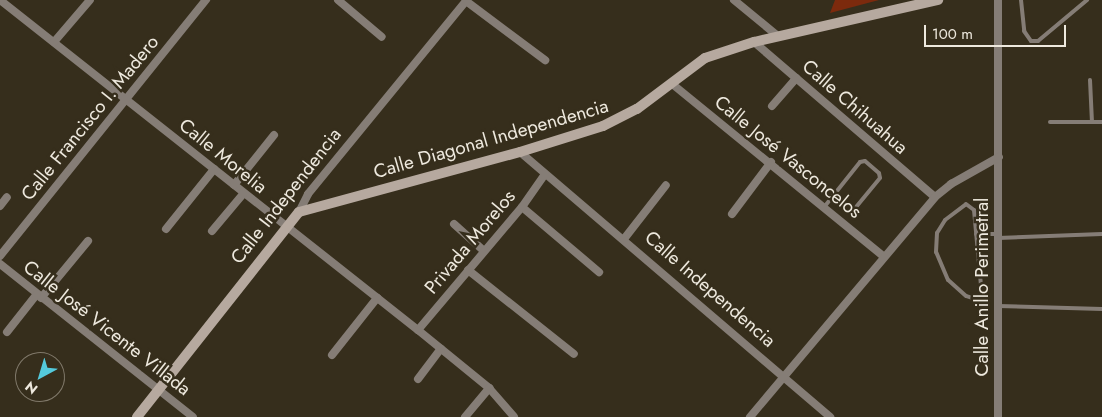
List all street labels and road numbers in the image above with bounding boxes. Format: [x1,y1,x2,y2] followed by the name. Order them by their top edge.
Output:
[16,31,164,205] street label: Calle Francisco I. Madero
[798,55,912,159] street label: Calle Chihuahua
[710,91,866,223] street label: Calle José Vasconcelos
[371,95,611,183] street label: Calle Diagonal Independencia
[174,114,272,198] street label: Calle Morelia
[226,124,346,268] street label: Calle Independencia
[420,185,520,299] street label: Privada Morelos
[971,198,993,376] street label: Calle Anillo Perimetral
[640,226,780,352] street label: Calle Independencia
[19,256,195,400] street label: Calle José Vicente Villada

